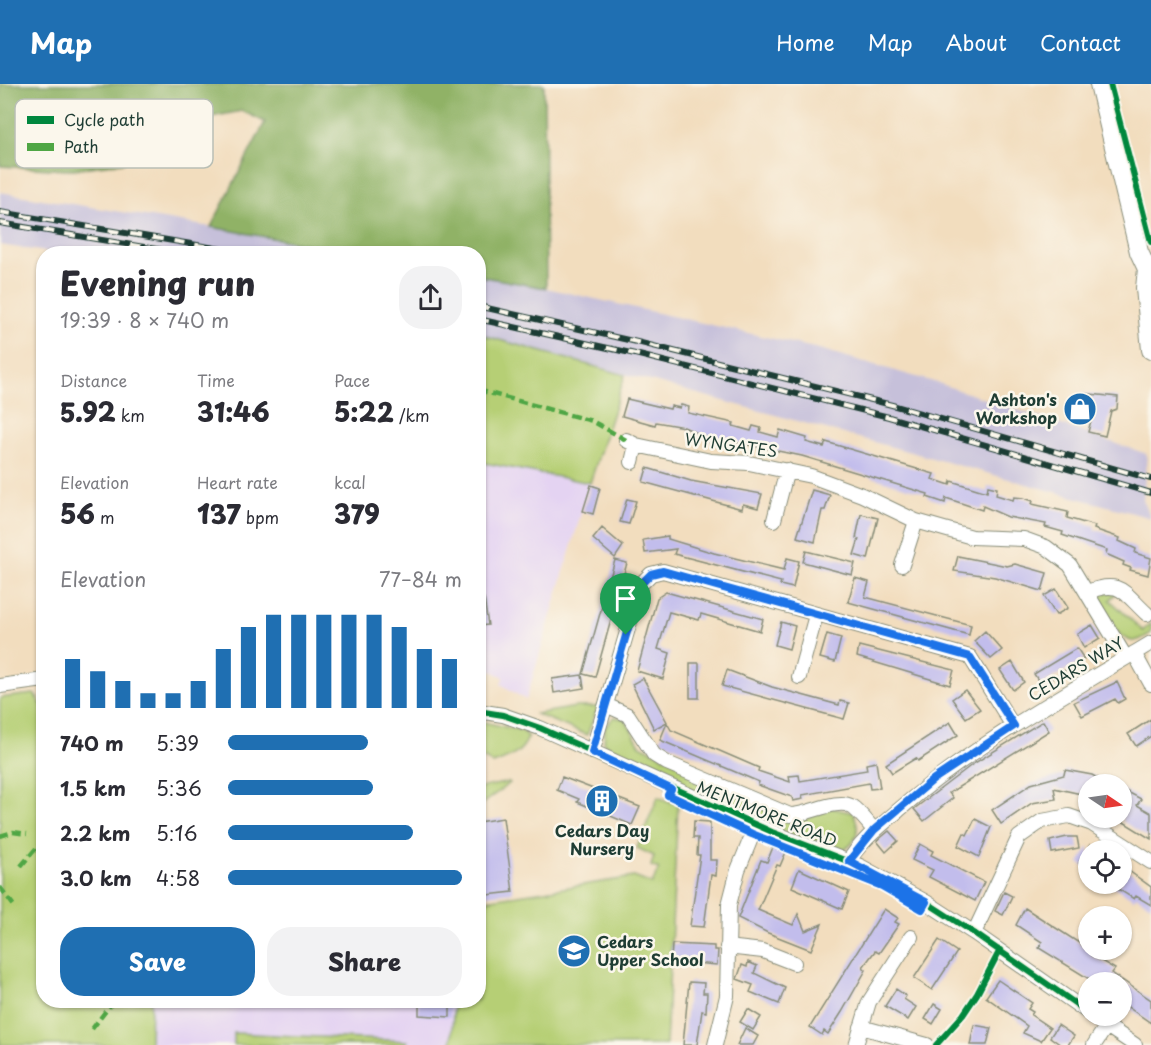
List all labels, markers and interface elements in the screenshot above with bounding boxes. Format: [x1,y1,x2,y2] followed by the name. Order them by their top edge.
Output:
[30,21,92,64] text: Map
[776,26,835,58] text: Home
[868,26,913,58] text: Map
[946,26,1007,58] text: About
[1040,26,1121,58] text: Contact
[15,99,213,168] legend
[64,107,145,131] text: Cycle path
[64,134,99,158] text: Path
[60,257,255,307] text: Evening run
[399,266,462,329] button: share
[60,305,229,335] text: 19:39 · 8 × 740 m
[60,368,127,392] text: Distance
[197,368,235,392] text: Time
[334,368,370,392] text: Pace
[976,387,1057,429] place label: Ashton's Workshop
[1062,391,1098,427] shop icon: Ashton's Workshop
[60,392,116,431] text: 5.92
[197,392,270,431] text: 31:46
[334,392,394,431] text: 5:22
[116,403,145,427] text: km
[394,403,430,427] text: /km
[683,426,779,462] street label: WYNGATES
[60,470,129,494] text: Elevation
[197,470,278,494] text: Heart rate
[334,470,366,494] text: kcal
[60,494,95,533] text: 56
[197,494,241,533] text: 137
[334,494,380,533] text: 379
[95,505,115,529] text: m
[241,505,279,529] text: bpm
[60,564,146,594] text: Elevation
[379,564,462,594] text: 77–84 m
[600,573,651,635] pin
[609,582,642,615] icon: arrive
[1023,630,1128,706] street label: CEDARS WAY
[60,728,124,758] text: 740 m
[156,728,199,758] text: 5:39
[60,773,126,803] text: 1.5 km
[156,773,202,803] text: 5:36
[694,774,841,852] street label: MENTMORE ROAD
[1078,774,1132,828] north arrow
[1078,774,1132,1026] map controls
[584,783,620,819] building icon: Cedars Day Nursery
[60,818,130,848] text: 2.2 km
[156,818,198,848] text: 5:16
[555,818,649,860] place label: Cedars Day Nursery
[1078,840,1132,894] button: locate
[60,863,132,893] text: 3.0 km
[156,863,200,893] text: 4:58
[1078,906,1132,960] button: +
[60,927,255,996] button: Save
[267,927,462,996] button: Share
[597,929,704,971] place label: Cedars Upper School
[556,933,592,969] school or university icon: Cedars Upper School
[1078,972,1132,1026] button: −

